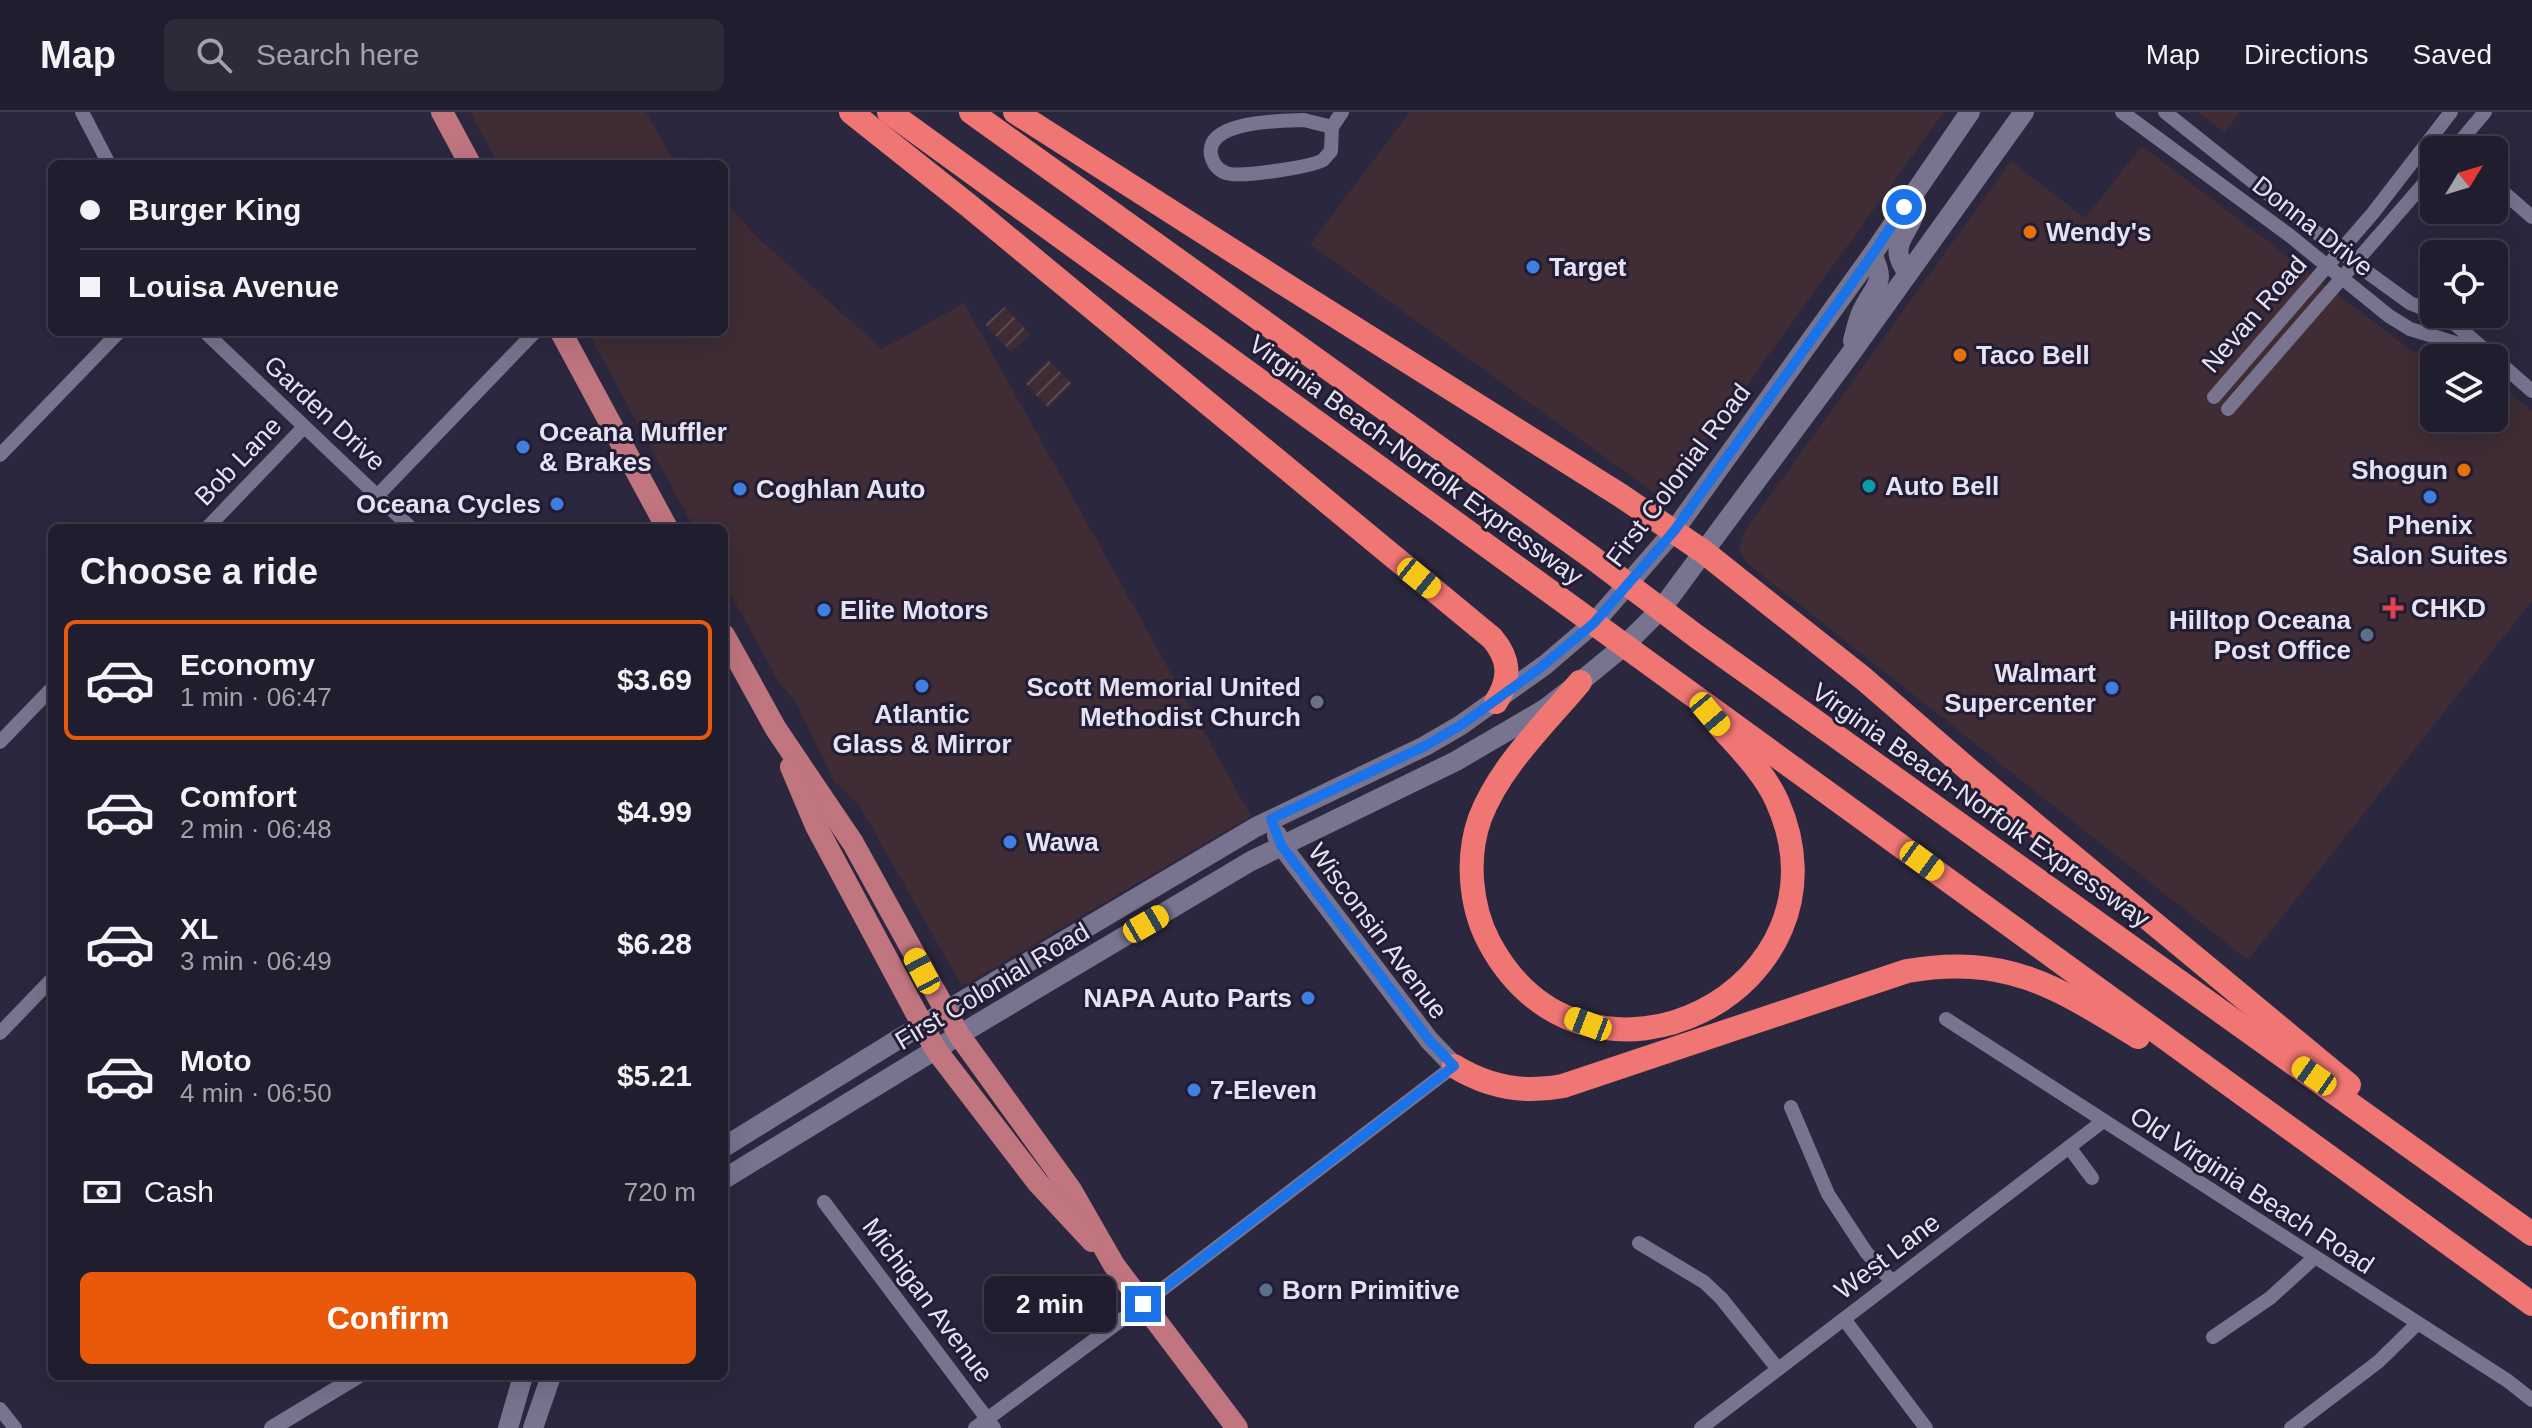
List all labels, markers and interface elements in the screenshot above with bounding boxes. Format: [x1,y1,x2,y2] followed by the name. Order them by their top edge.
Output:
[164,19,724,91] search box
[192,33,236,77] icon: search
[40,34,116,76] text: Map
[256,38,419,71] text: Search here
[2146,39,2200,70] text: Map
[2244,39,2369,70] text: Directions
[2413,39,2492,70] text: Saved
[2420,136,2508,224] north arrow
[2420,136,2508,432] map controls
[2247,170,2379,282] street label: Donna Drive
[1886,189,1922,225] route start
[128,193,301,226] text: Burger King
[2046,217,2151,247] place label: Wendy's
[2021,223,2039,241] marker: Wendy's
[2420,240,2508,328] button: locate
[2195,250,2313,378] street label: Nevan Road
[1549,252,1627,282] place label: Target
[1524,258,1542,276] marker: Target
[128,270,339,303] text: Louisa Avenue
[1243,329,1589,591] street label: Virginia Beach-Norfolk Expressway
[1976,340,2090,370] place label: Taco Bell
[2420,344,2508,432] button: layers
[1951,346,1969,364] marker: Taco Bell
[258,349,392,477] street label: Garden Drive
[1599,378,1757,572] street label: First Colonial Road
[189,411,287,511] street label: Bob Lane
[539,417,727,477] place label: Oceana Muffler & Brakes
[514,438,532,456] marker: Oceana Muffler & Brakes
[2351,455,2448,485] place label: Shogun
[2455,461,2473,479] marker: Shogun
[1885,471,1999,501] place label: Auto Bell
[756,474,925,504] place label: Coghlan Auto
[1860,477,1878,495] marker: Auto Bell
[731,480,749,498] marker: Coghlan Auto
[2421,488,2439,506] marker: Phenix Salon Suites
[356,489,541,519] place label: Oceana Cycles
[548,495,566,513] marker: Oceana Cycles
[2352,510,2508,570] place label: Phenix Salon Suites
[80,551,318,592] text: Choose a ride
[1393,554,1445,602] car
[2411,593,2486,623] place label: CHKD
[840,595,989,625] place label: Elite Motors
[2382,597,2404,619] marker: CHKD
[815,601,833,619] marker: Elite Motors
[2169,605,2352,665] place label: Hilltop Oceana Post Office
[2358,626,2376,644] marker: Hilltop Oceana Post Office
[84,644,156,716] icon: car
[180,648,315,681] text: Economy
[1944,658,2096,718] place label: Walmart Supercenter
[617,663,692,696] text: $3.69
[1027,672,1301,732] place label: Scott Memorial United Methodist Church
[1806,676,2156,934] street label: Virginia Beach-Norfolk Expressway
[913,677,931,695] marker: Atlantic Glass & Mirror
[2103,679,2121,697] marker: Walmart Supercenter
[180,682,332,712] text: 1 min · 06:47
[1685,688,1735,740] car
[1308,693,1326,711] marker: Scott Memorial United Methodist Church
[832,699,1012,759] place label: Atlantic Glass & Mirror
[84,776,156,848] icon: car
[180,780,297,813] text: Comfort
[617,795,692,828] text: $4.99
[180,814,332,844] text: 2 min · 06:48
[1026,827,1099,857] place label: Wawa
[1001,833,1019,851] marker: Wawa
[1302,837,1454,1025] street label: Wisconsin Avenue
[1896,837,1948,885] car
[1119,902,1173,946] car
[84,908,156,980] icon: car
[180,912,218,945] text: XL
[890,916,1094,1056] street label: First Colonial Road
[617,927,692,960] text: $6.28
[900,944,944,998] car
[180,946,332,976] text: 3 min · 06:49
[1084,983,1292,1013] place label: NAPA Auto Parts
[1299,989,1317,1007] marker: NAPA Auto Parts
[1561,1004,1615,1044] car
[84,1040,156,1112] icon: car
[180,1044,252,1077] text: Moto
[2287,1052,2341,1100] car
[617,1059,692,1092] text: $5.21
[1210,1075,1317,1105] place label: 7-Eleven
[180,1078,332,1108] text: 4 min · 06:50
[1185,1081,1203,1099] marker: 7-Eleven
[2125,1100,2379,1280] street label: Old Virginia Beach Road
[80,1170,124,1214] icon: cash
[144,1175,214,1208] text: Cash
[624,1177,696,1207] text: 720 m
[1829,1207,1945,1305] street label: West Lane
[857,1212,999,1388] street label: Michigan Avenue
[80,1272,696,1364] button: Confirm
[1282,1275,1460,1305] place label: Born Primitive
[983,1276,1115,1332] callout: 2 min
[1257,1281,1275,1299] marker: Born Primitive
[1125,1286,1161,1322] route end
[1016,1289,1084,1319] text: 2 min

